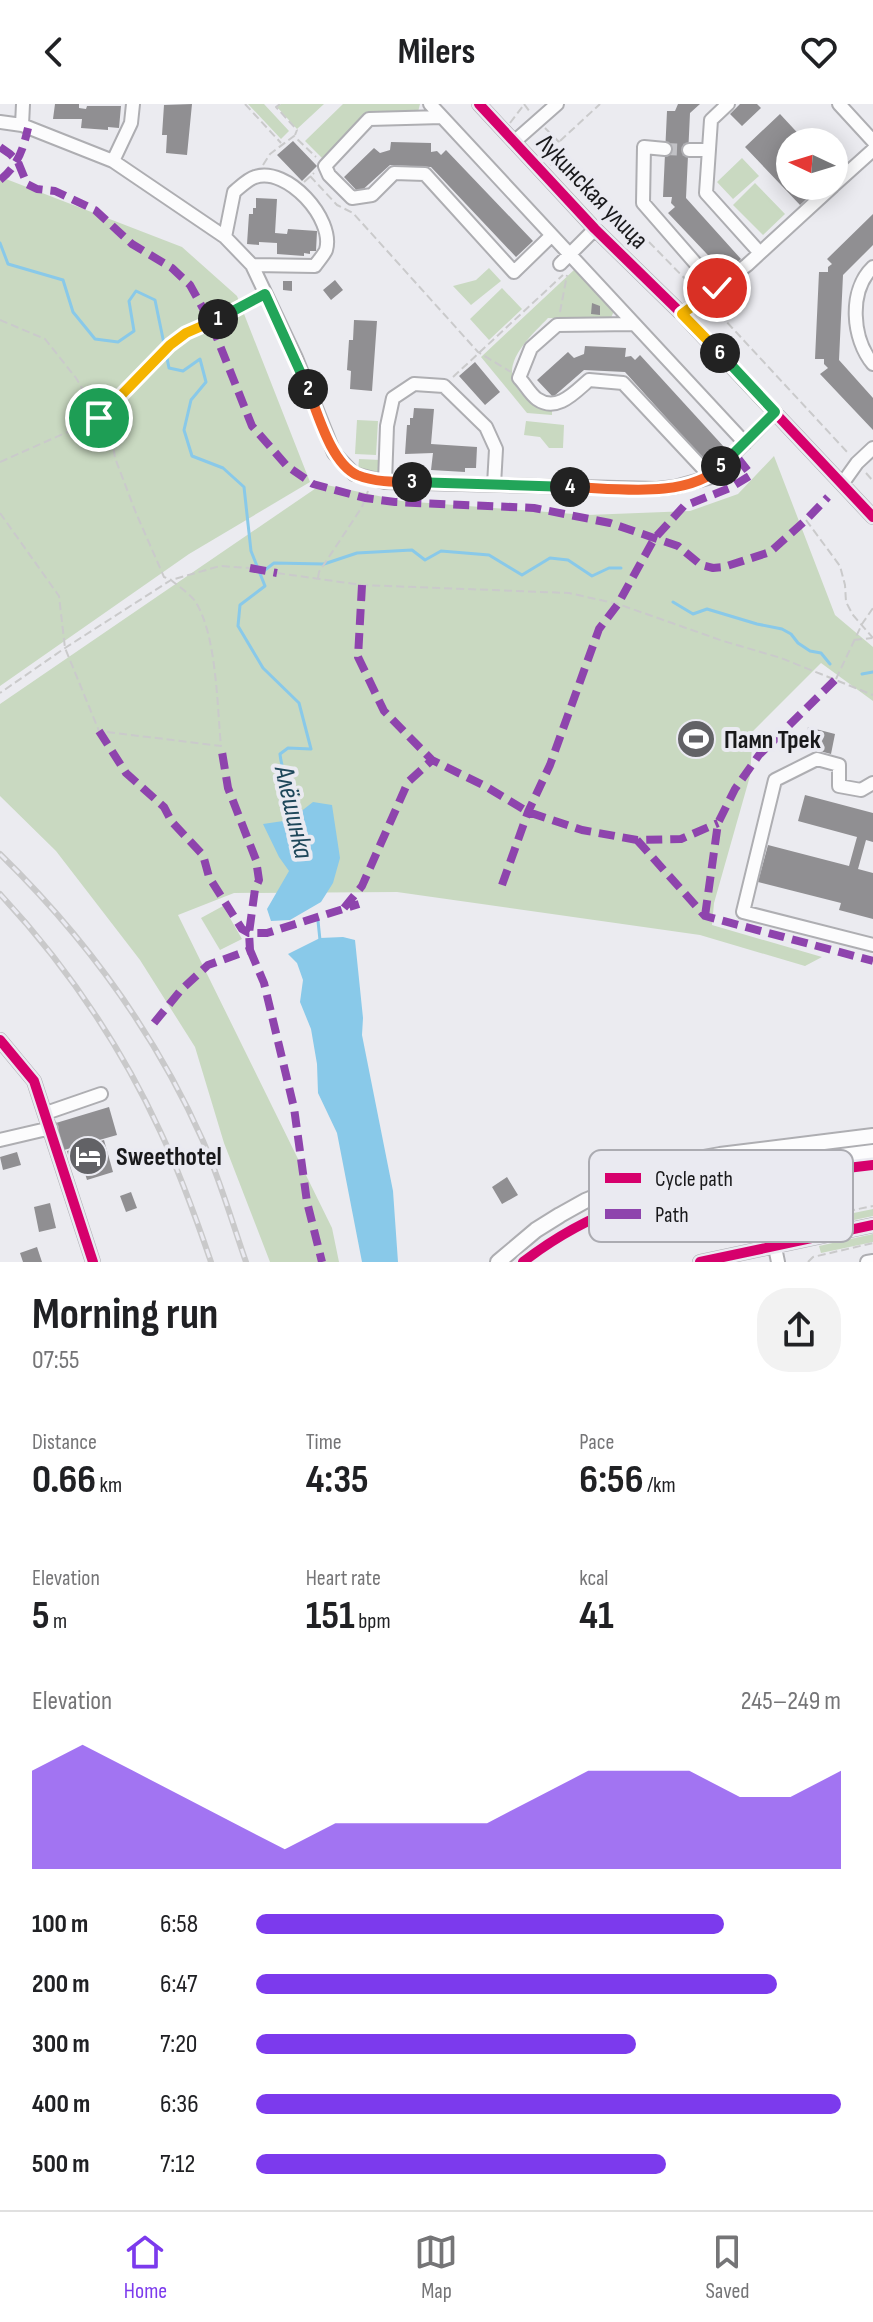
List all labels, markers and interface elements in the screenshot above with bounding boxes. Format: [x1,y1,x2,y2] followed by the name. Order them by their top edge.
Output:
[32,30,76,74] icon: back
[797,30,841,74] icon: heart
[398,31,475,74] text: Milers
[529,128,654,256] street label: Лукинская улица
[776,128,848,200] north arrow
[776,128,848,200] map controls
[683,254,751,322] pin
[695,266,739,310] icon: check
[198,299,238,339] pin: 1
[214,305,222,332] text: 1
[700,333,740,373] pin: 6
[715,339,725,366] text: 6
[288,369,328,409] pin: 2
[303,375,313,402] text: 2
[65,384,133,452] pin
[77,396,121,440] icon: arrive
[701,446,741,486] pin: 5
[716,452,726,479] text: 5
[392,462,432,502] pin: 3
[550,467,590,507] pin: 4
[407,468,417,495] text: 3
[565,473,575,500] text: 4
[675,718,717,760] sports icon: Памп Трек
[724,725,821,756] place label: Памп Трек
[267,762,320,863] water label: Алёшинка
[67,1135,109,1177] hotel icon: Sweethotel
[116,1142,222,1173] place label: Sweethotel
[589,1150,853,1242] legend
[655,1166,733,1193] text: Cycle path
[655,1202,689,1229] text: Path
[32,1288,218,1341] text: Morning run
[757,1288,841,1372] button: share
[32,1345,80,1376] text: 07:55
[32,1429,97,1456] text: Distance
[306,1429,342,1456] text: Time
[579,1429,614,1456] text: Pace
[32,1456,96,1504] text: 0.66
[306,1456,369,1504] text: 4:35
[579,1456,644,1504] text: 6:56
[96,1472,122,1499] text: km
[644,1472,676,1499] text: /km
[32,1565,100,1592] text: Elevation
[306,1565,381,1592] text: Heart rate
[579,1565,608,1592] text: kcal
[32,1592,50,1640] text: 5
[306,1592,355,1640] text: 151
[579,1592,614,1640] text: 41
[50,1608,67,1635] text: m
[355,1608,391,1635] text: bpm
[32,1686,112,1717] text: Elevation
[741,1686,841,1717] text: 245–249 m
[32,1909,88,1940] text: 100 m
[160,1909,198,1940] text: 6:58
[32,1969,89,2000] text: 200 m
[160,1969,197,2000] text: 6:47
[32,2029,90,2060] text: 300 m
[160,2029,197,2060] text: 7:20
[32,2089,90,2120] text: 400 m
[160,2089,199,2120] text: 6:36
[32,2149,89,2180] text: 500 m
[160,2149,195,2180] text: 7:12
[123,2230,167,2305] tab: Home
[414,2230,458,2305] tab: Map
[705,2230,750,2305] tab: Saved

